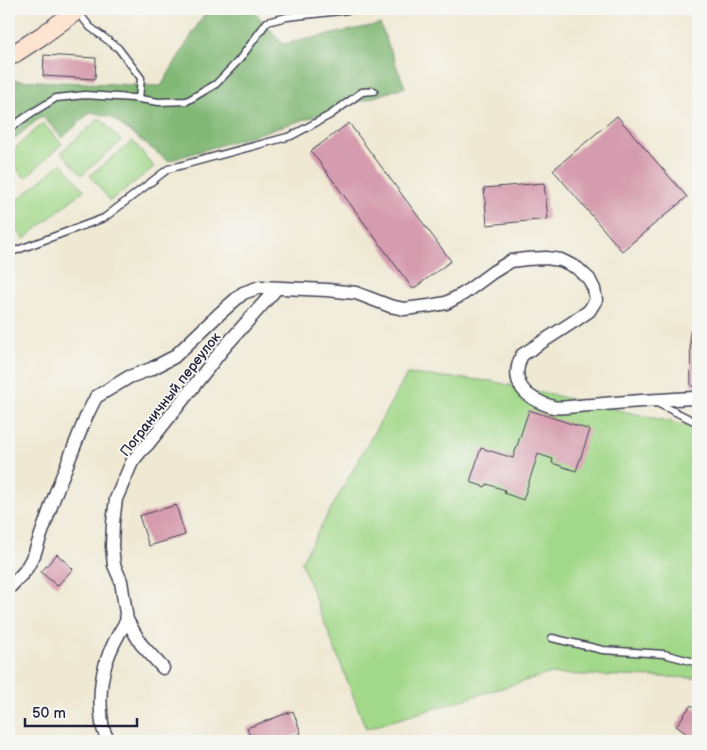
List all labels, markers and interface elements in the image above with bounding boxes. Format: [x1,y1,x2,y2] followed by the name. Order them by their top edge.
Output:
[117,328,225,460] street label: Пограничный переулок
[25,695,138,727] scale bar
[32,704,66,723] text: 50 m

